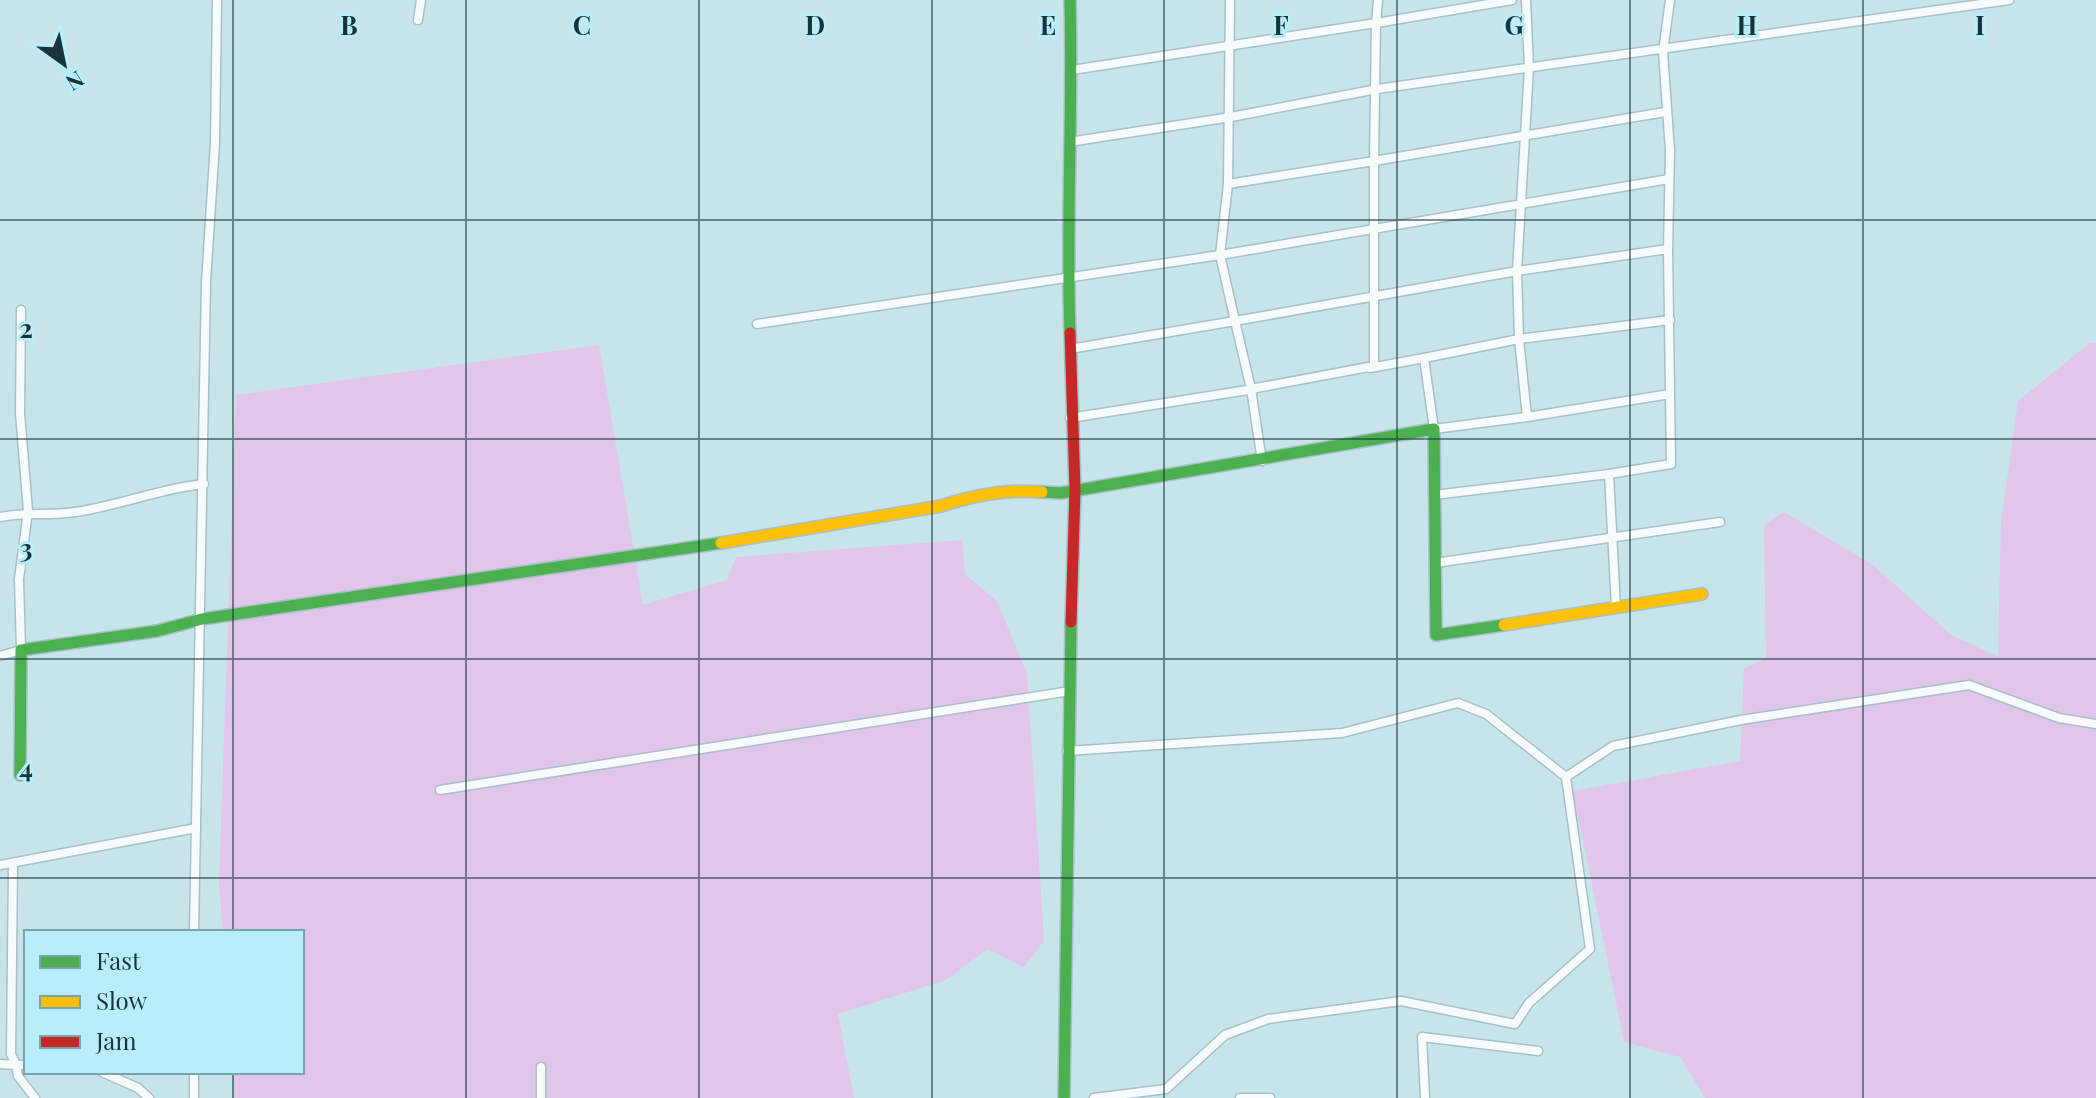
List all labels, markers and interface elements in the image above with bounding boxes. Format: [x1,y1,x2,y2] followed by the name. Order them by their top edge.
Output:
[340,7,358,42] text: B
[573,7,591,42] text: C
[805,7,825,42] text: D
[1040,7,1056,42] text: E
[1273,7,1289,42] text: F
[1504,7,1524,42] text: G
[1737,7,1757,42] text: H
[1975,7,1985,42] text: I
[24,24,104,104] north arrow
[61,65,90,99] text: N
[19,310,33,345] text: 2
[20,530,32,565] text: 3
[19,750,33,785] text: 4
[24,930,304,1074] legend
[96,944,141,976] text: Fast
[96,984,148,1016] text: Slow
[95,1024,137,1056] text: Jam

